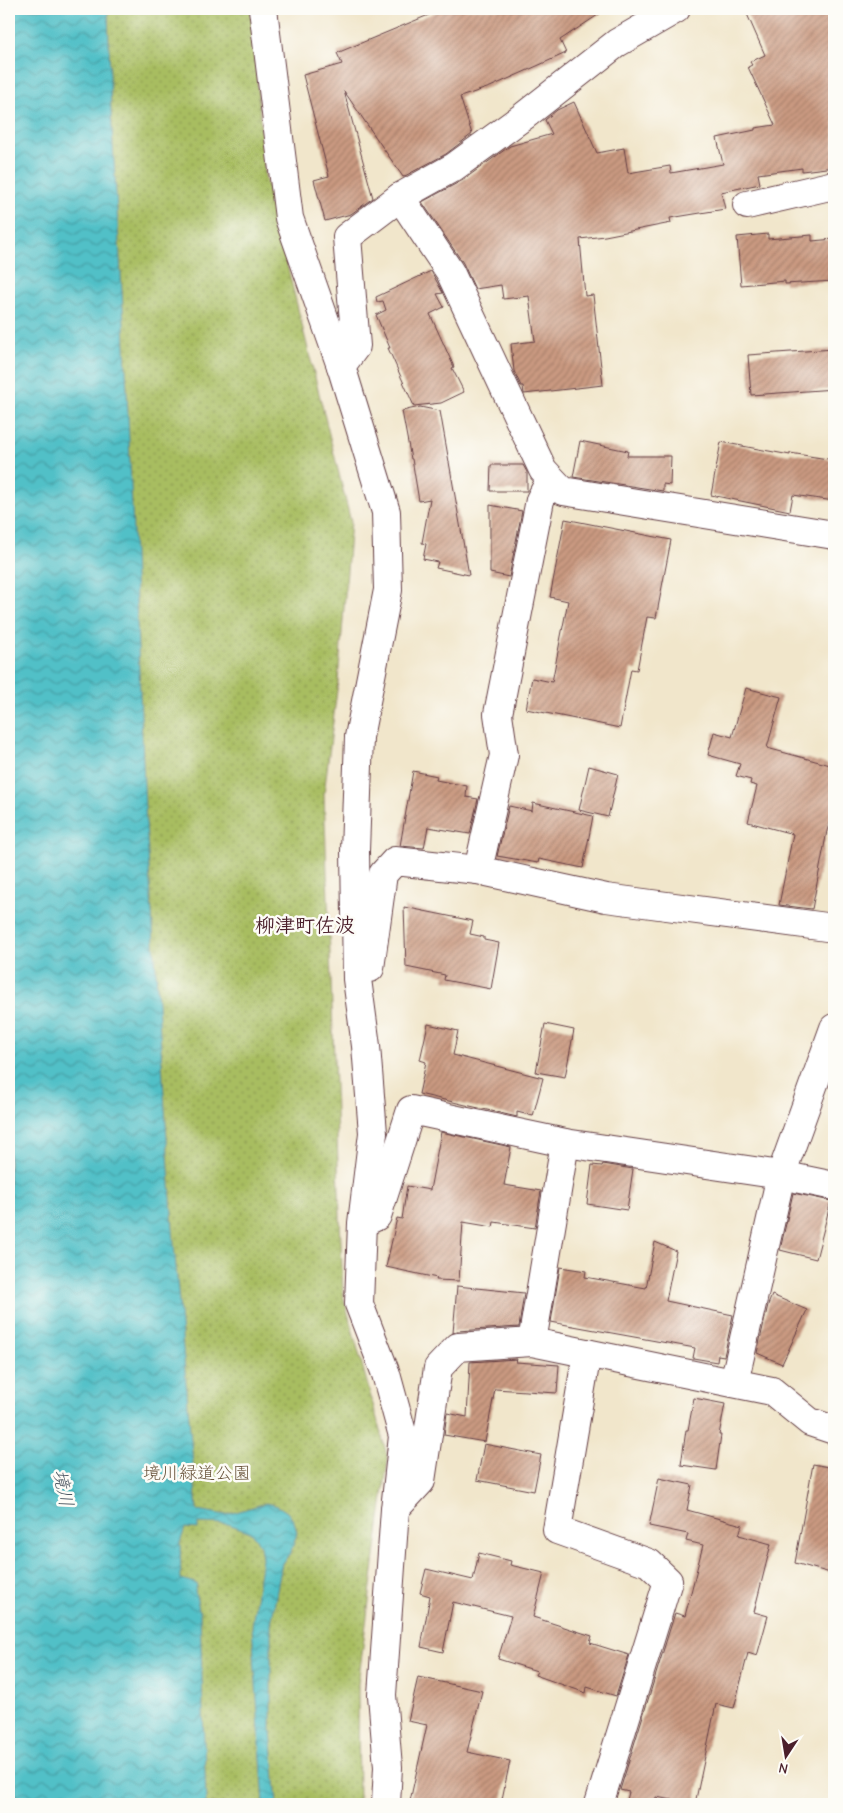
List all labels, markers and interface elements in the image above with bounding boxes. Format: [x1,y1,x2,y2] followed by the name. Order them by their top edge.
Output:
[255,914,355,937] district label: 柳津町佐波
[143,1463,251,1484] park label: 境川緑道公園
[49,1467,77,1509] water label: 境川
[760,1730,810,1780] north arrow
[777,1759,790,1777] text: N

